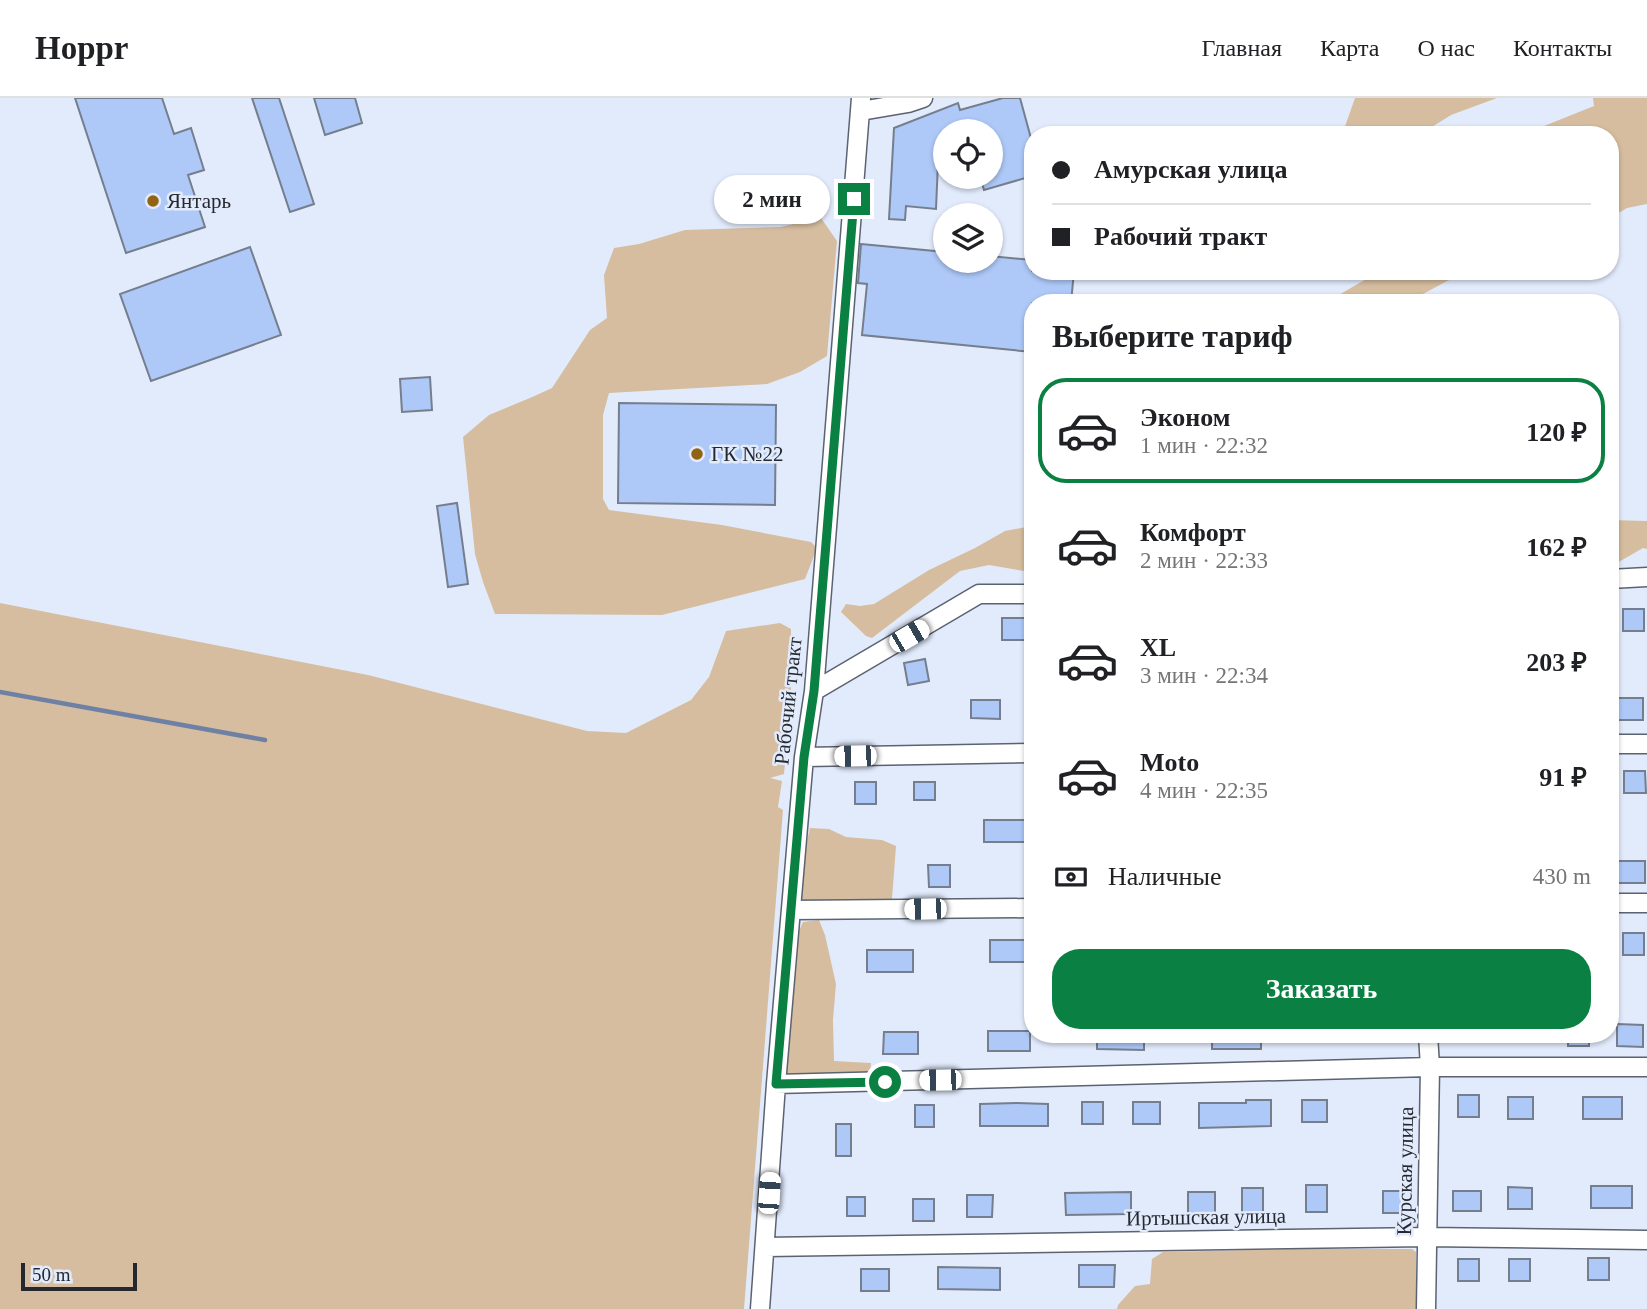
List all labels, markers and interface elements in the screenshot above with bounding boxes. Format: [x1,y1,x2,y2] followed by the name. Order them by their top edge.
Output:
[35,30,129,66] text: Hoppr
[1201,35,1282,61] text: Главная
[1320,35,1379,61] text: Карта
[1417,35,1475,61] text: О нас
[1513,35,1612,61] text: Контакты
[933,119,1003,273] map controls
[933,119,1003,189] button: locate
[1094,155,1288,184] text: Амурская улица
[714,174,830,224] callout: 2 мин
[838,183,870,215] route end
[742,187,802,212] text: 2 мин
[167,189,231,213] place label: Янтарь
[145,193,161,209] marker: Янтарь
[933,203,1003,273] button: layers
[1094,222,1267,251] text: Рабочий тракт
[1052,318,1293,354] text: Выберите тариф
[1056,399,1119,462] icon: car
[1140,403,1230,432] text: Эконом
[1526,418,1587,447] text: 120 ₽
[1140,433,1268,458] text: 1 мин · 22:32
[711,442,783,466] place label: ГК №22
[689,446,705,462] marker: ГК №22
[1056,514,1119,577] icon: car
[1140,518,1246,547] text: Комфорт
[1526,533,1587,562] text: 162 ₽
[1140,548,1268,573] text: 2 мин · 22:33
[886,616,933,656] car
[1056,629,1119,692] icon: car
[1140,633,1176,662] text: XL
[769,636,807,766] street label: Рабочий тракт
[1526,648,1587,677] text: 203 ₽
[1140,663,1268,688] text: 3 мин · 22:34
[1056,744,1119,807] icon: car
[834,745,877,767] car
[1140,748,1199,777] text: Moto
[1539,763,1587,792] text: 91 ₽
[1140,778,1268,803] text: 4 мин · 22:35
[1052,858,1090,896] icon: cash
[1108,862,1221,891] text: Наличные
[1533,864,1591,889] text: 430 m
[904,898,947,920] car
[1052,949,1591,1029] button: Заказать
[869,1066,901,1098] route start
[919,1069,962,1091] car
[1392,1106,1418,1236] street label: Курская улица
[758,1171,781,1215] car
[1126,1204,1287,1230] street label: Иртышская улица
[21,1260,136,1292] scale bar
[32,1264,71,1285] text: 50 m

